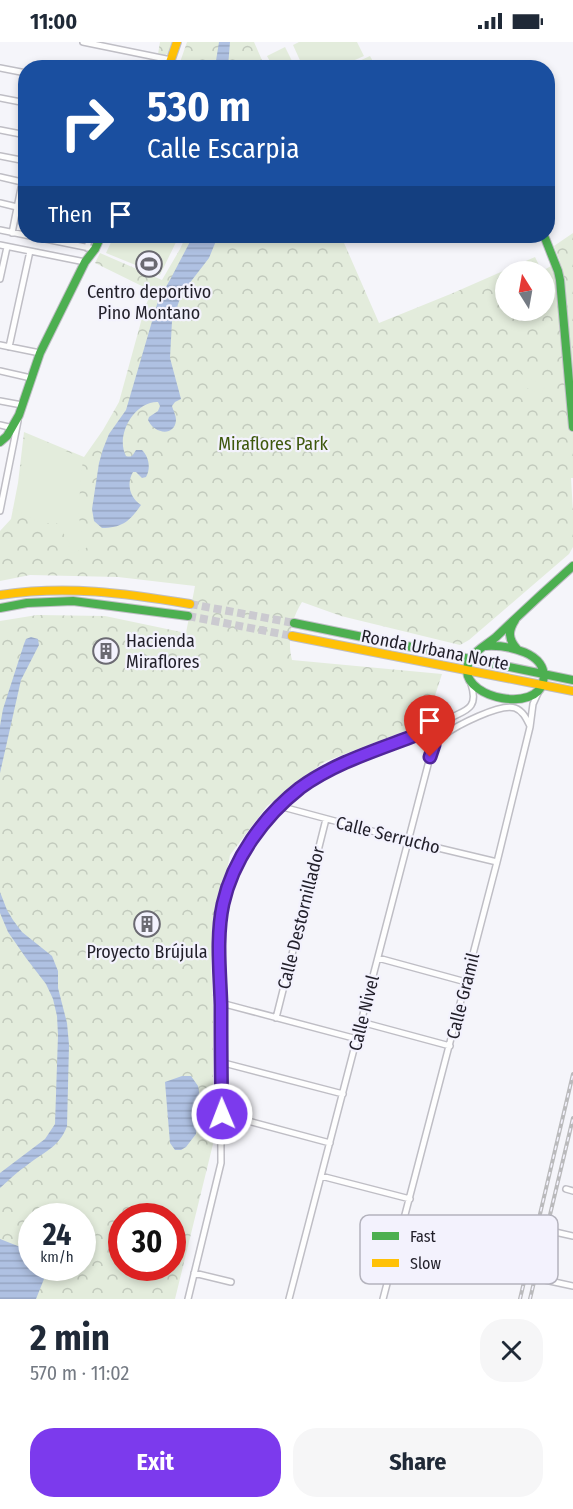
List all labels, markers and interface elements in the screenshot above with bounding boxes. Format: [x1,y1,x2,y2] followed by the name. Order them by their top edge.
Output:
[30,8,77,35] text: 11:00
[147,82,251,132] text: 530 m
[48,84,126,162] icon: right
[147,133,300,165] text: Calle Escarpia
[104,198,137,231] icon: arrive
[48,201,92,228] text: Then
[134,249,164,279] sports icon: Centro deportivo Pino Montano
[495,261,555,321] north arrow
[495,261,555,321] map controls
[87,281,211,324] place label: Centro deportivo Pino Montano
[218,433,328,455] park label: Miraflores Park
[359,625,511,675] street label: Ronda Urbana Norte
[126,630,200,673] place label: Hacienda Miraflores
[91,636,121,666] building icon: Hacienda Miraflores
[404,695,455,757] pin
[413,704,446,737] icon: arrive
[334,811,442,859] street label: Calle Serrucho
[273,844,330,992] street label: Calle Destornillador
[132,909,162,939] building icon: Proyecto Brújula
[86,941,208,963] place label: Proyecto Brújula
[442,950,484,1041] street label: Calle Gramil
[344,973,384,1053] street label: Calle Nivel
[190,1082,254,1146] position arrow
[108,1203,186,1281] speed limit sign: 30
[360,1215,558,1284] legend
[43,1217,71,1253] text: 24
[410,1227,437,1246] text: Fast
[40,1248,74,1266] text: km/h
[410,1254,441,1273] text: Slow
[30,1316,110,1360] text: 2 min
[480,1319,543,1382] button: close
[30,1361,129,1385] text: 570 m · 11:02
[30,1428,281,1497] button: Exit
[293,1428,543,1497] button: Share

